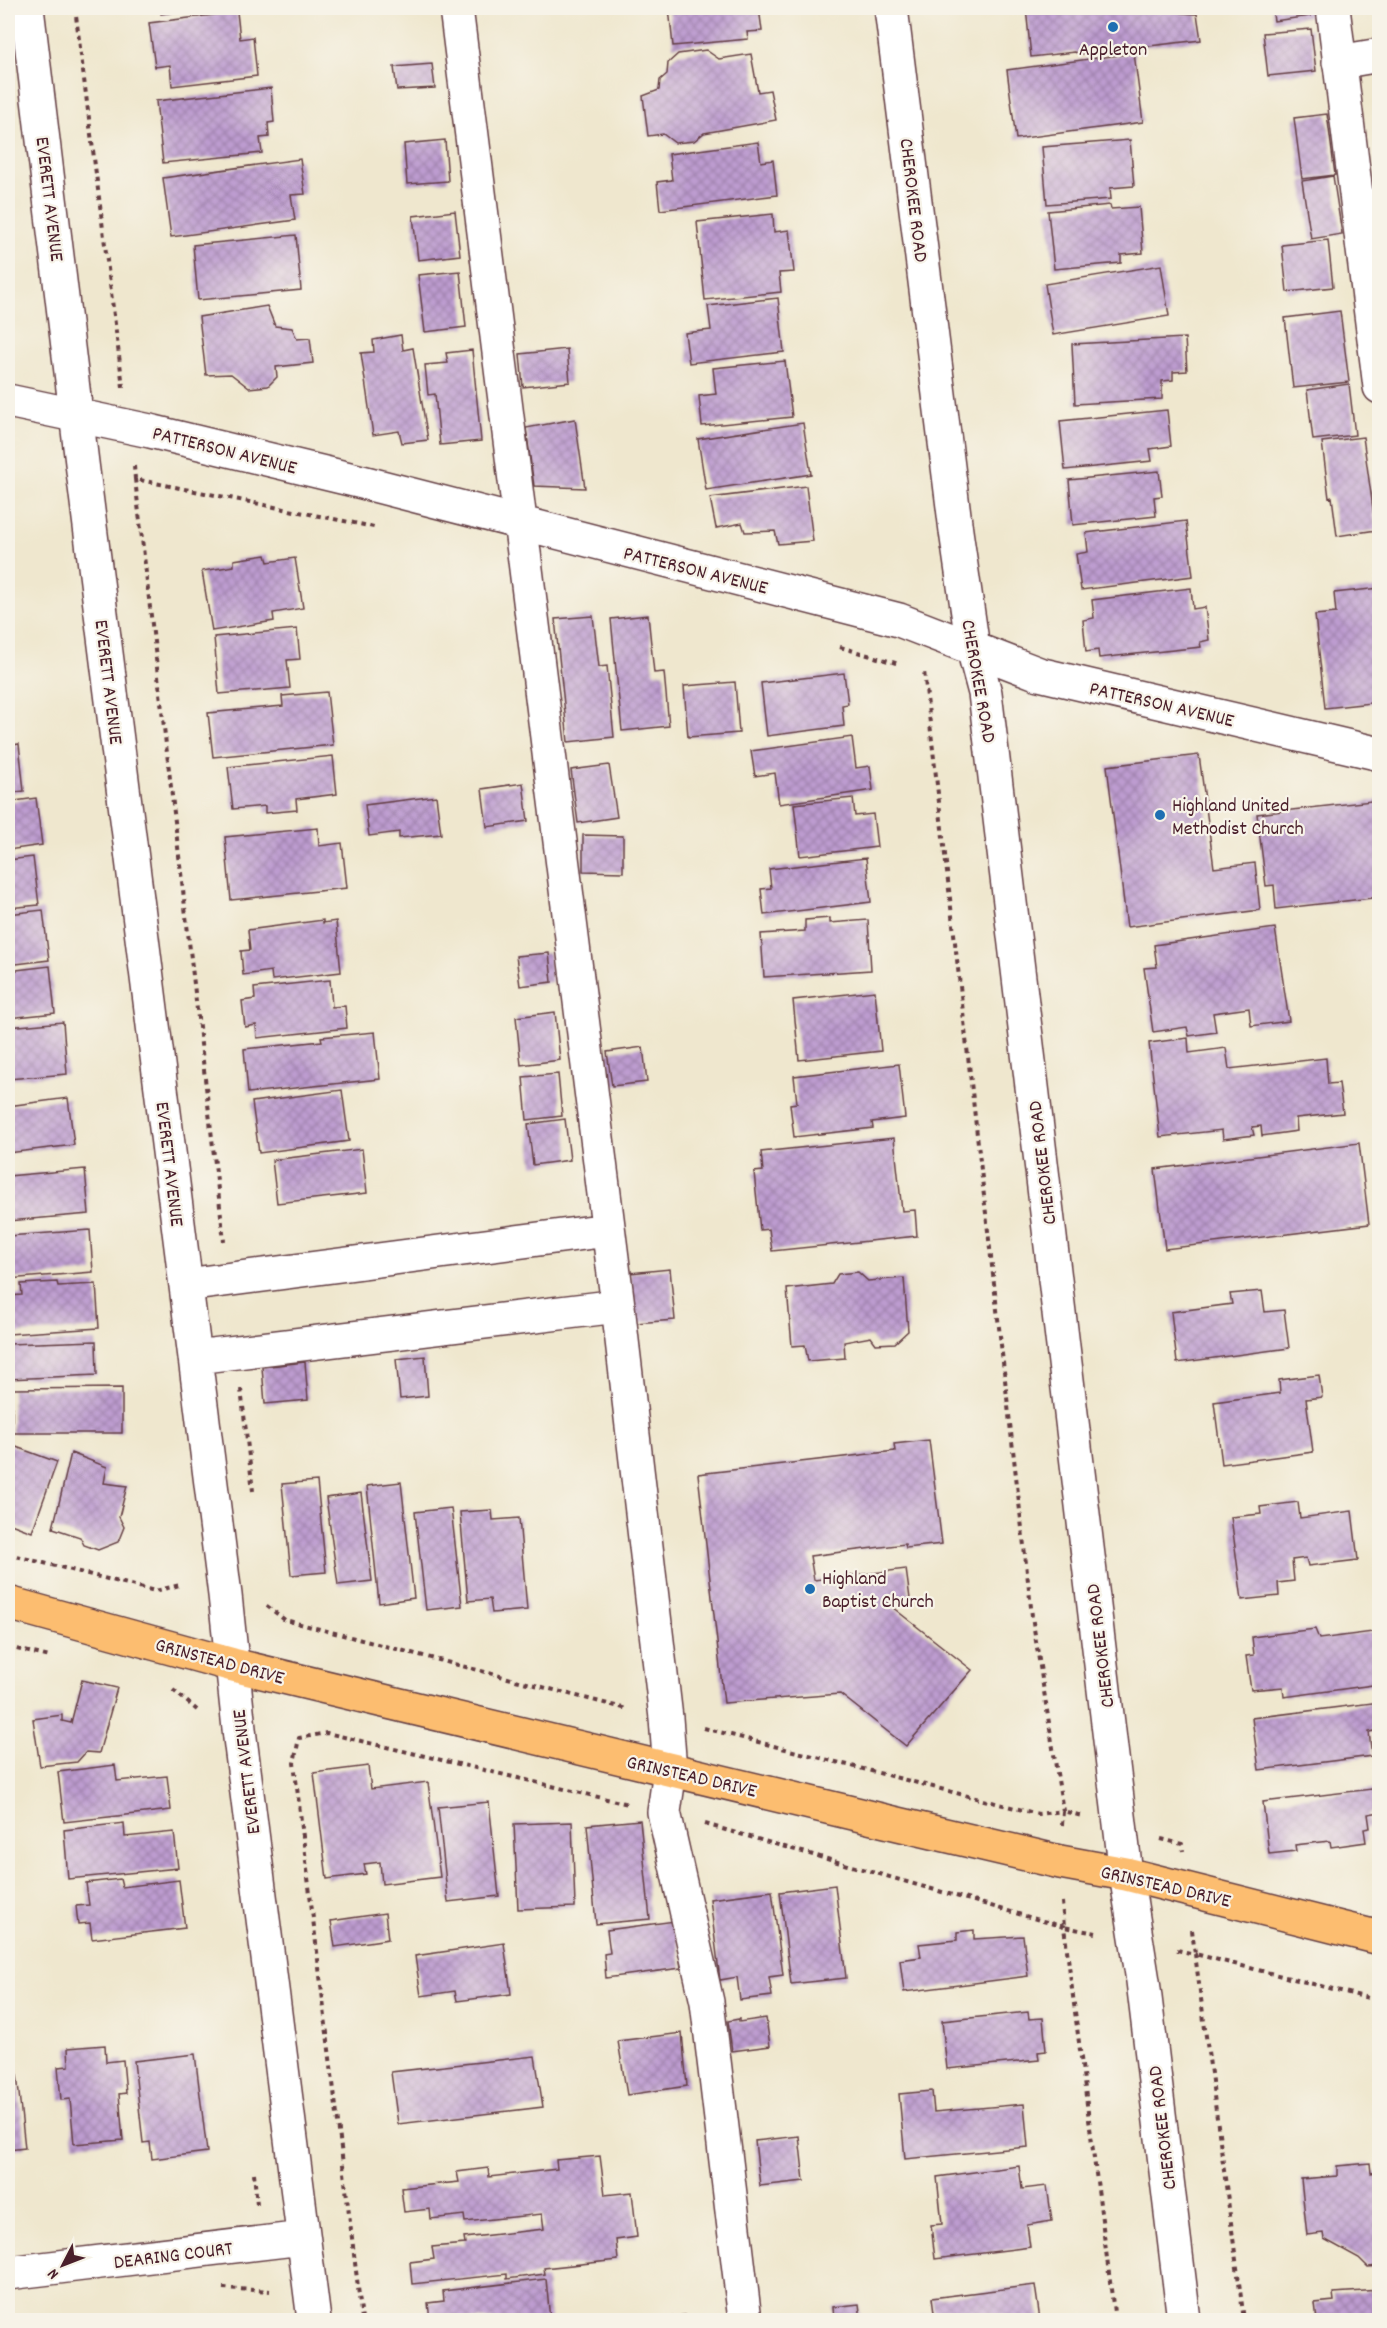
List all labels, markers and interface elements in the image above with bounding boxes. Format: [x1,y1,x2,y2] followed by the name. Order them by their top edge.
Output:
[1106,20,1120,34] marker: Appleton
[1079,37,1147,65] place label: Appleton
[26,135,70,263] street label: EVERETT AVENUE
[891,137,934,264] street label: CHEROKEE ROAD
[149,420,299,483] street label: PATTERSON AVENUE
[620,540,770,603] street label: PATTERSON AVENUE
[85,618,129,746] street label: EVERETT AVENUE
[952,618,1002,745] street label: CHEROKEE ROAD
[1086,676,1236,736] street label: PATTERSON AVENUE
[1172,793,1304,844] place label: Highland United Methodist Church
[1153,808,1167,822] marker: Highland United Methodist Church
[1022,1099,1065,1226] street label: CHEROKEE ROAD
[146,1100,190,1228] street label: EVERETT AVENUE
[822,1566,934,1617] place label: Highland Baptist Church
[803,1582,817,1596] marker: Highland Baptist Church
[1080,1582,1123,1709] street label: CHEROKEE ROAD
[152,1632,287,1694] street label: GRINSTEAD DRIVE
[226,1708,270,1836] street label: EVERETT AVENUE
[624,1749,759,1806] street label: GRINSTEAD DRIVE
[1098,1859,1233,1916] street label: GRINSTEAD DRIVE
[1142,2064,1185,2191] street label: CHEROKEE ROAD
[33,2235,93,2295] north arrow
[112,2236,234,2278] street label: DEARING COURT
[42,2263,65,2284] text: N

